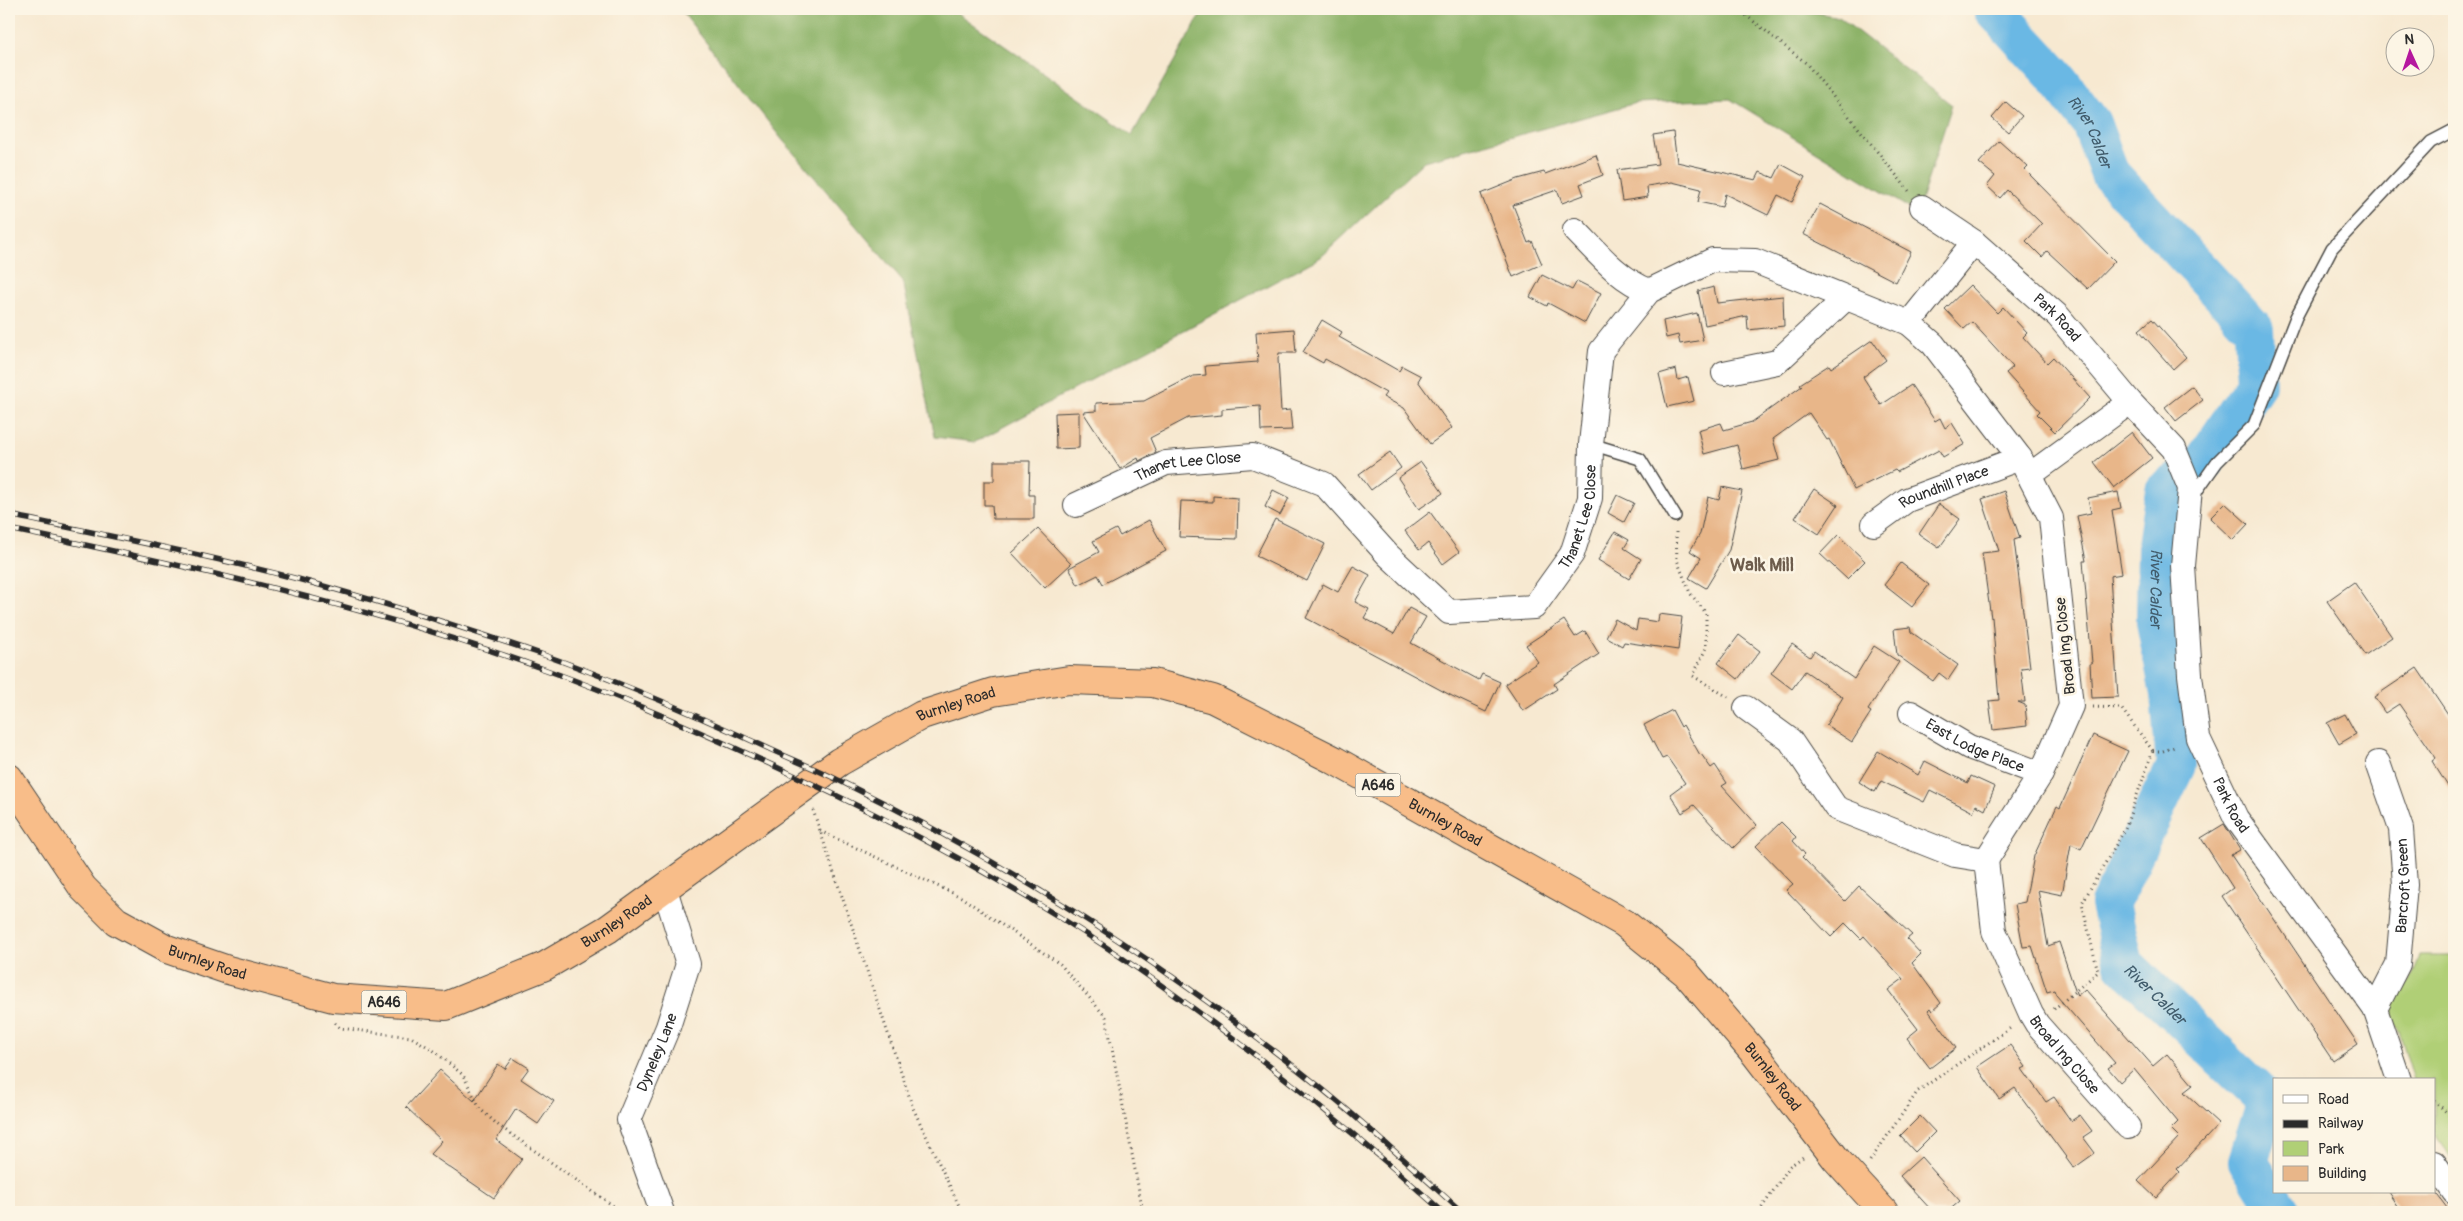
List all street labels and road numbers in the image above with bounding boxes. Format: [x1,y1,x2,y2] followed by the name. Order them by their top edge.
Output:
[2029,289,2085,346] street label: Park Road
[1132,448,1242,486] street label: Thanet Lee Close
[1895,461,1992,513] street label: Roundhill Place
[1555,464,1601,573] street label: Thanet Lee Close
[2051,596,2080,696] street label: Broad Ing Close
[913,683,998,726] street label: Burnley Road
[1922,715,2027,777] street label: East Lodge Place
[1356,774,1400,796] road number: A646
[2208,774,2253,837] street label: Park Road
[1405,795,1485,851] street label: Burnley Road
[2392,838,2415,934] street label: Barcroft Green
[578,891,656,953] street label: Burnley Road
[165,941,249,985] street label: Burnley Road
[362,990,406,1014] road number: A646
[633,1010,682,1095] street label: Dyneley Lane
[2024,1013,2104,1098] street label: Broad Ing Close
[1740,1039,1805,1115] street label: Burnley Road

